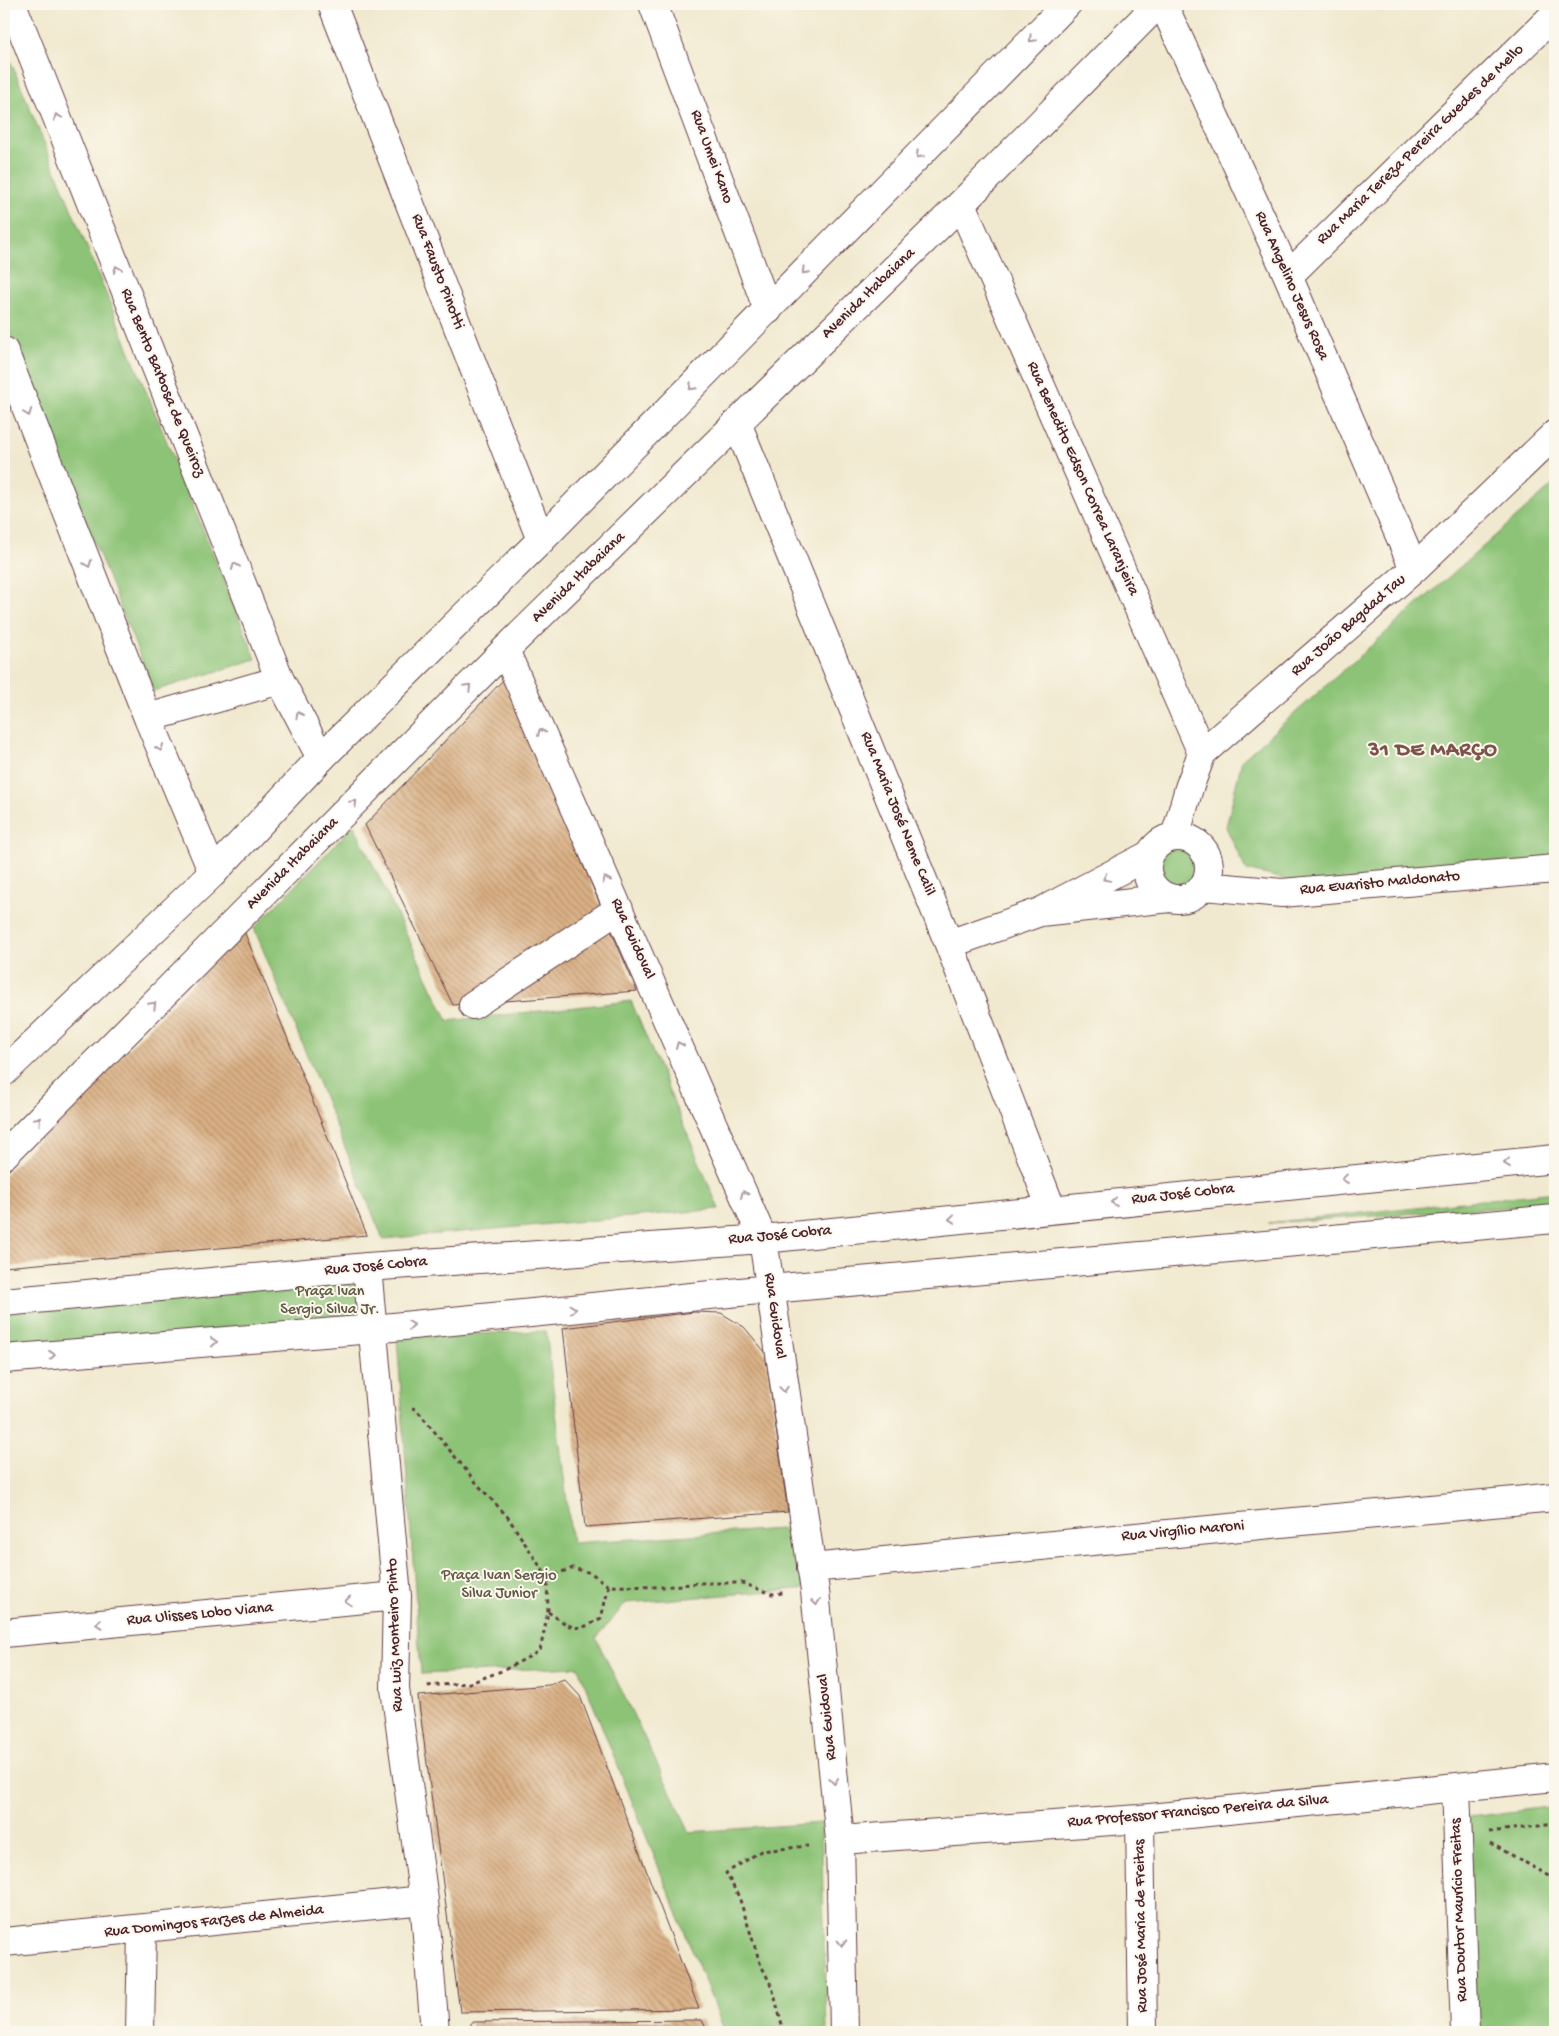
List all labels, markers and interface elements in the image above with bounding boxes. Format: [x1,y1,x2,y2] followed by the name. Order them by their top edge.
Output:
[1029,33,1038,42] one-way arrow
[1314,41,1528,249] street label: Rua Maria Tereza Pereira Guedes de Mello
[685,108,737,206] street label: Rua Umei Kano
[53,114,63,122] one-way arrow
[916,149,925,158] one-way arrow
[1250,209,1333,364] street label: Rua Angelino Jesus Rosa
[406,211,468,333] street label: Rua Fausto Pinotti
[818,244,921,344] street label: Avenida Itabaiana
[113,265,123,273] one-way arrow
[802,265,811,274] one-way arrow
[115,286,209,481] street label: Rua Bento Barbosa de Queiroz
[1022,359,1143,600] street label: Rua Benedito Edson Correa Laranjeira
[688,381,697,390] one-way arrow
[22,408,32,417] one-way arrow
[528,528,631,628] street label: Avenida Itabaiana
[81,559,92,568] one-way arrow
[231,562,241,571] one-way arrow
[1288,570,1411,681] street label: Rua João Bagdad Tau
[462,684,471,693] one-way arrow
[295,712,305,721] one-way arrow
[537,728,548,737] one-way arrow
[855,729,939,899] street label: Rua Maria José Neme Calil
[1367,739,1498,764] district label: 31 DE MARÇO
[155,743,165,751] one-way arrow
[348,799,357,808] one-way arrow
[243,813,344,914] street label: Avenida Itabaiana
[1299,868,1461,900] street label: Rua Evaristo Maldonato
[1102,872,1111,882] one-way arrow
[602,876,613,885] one-way arrow
[606,895,658,983] street label: Rua Guidoval
[147,1002,156,1011] one-way arrow
[674,1041,685,1050] one-way arrow
[32,1117,41,1126] one-way arrow
[1502,1157,1510,1168] one-way arrow
[1341,1173,1349,1184] one-way arrow
[1131,1180,1236,1210] street label: Rua José Cobra
[739,1190,750,1199] one-way arrow
[1109,1196,1117,1207] one-way arrow
[948,1213,956,1224] one-way arrow
[728,1222,833,1250] street label: Rua José Cobra
[324,1253,429,1281] street label: Rua José Cobra
[759,1272,789,1360] street label: Rua Guidoval
[280,1283,380,1320] park label: Praça Ivan Sergio Silva Jr.
[569,1304,577,1315] one-way arrow
[407,1320,415,1331] one-way arrow
[211,1337,219,1348] one-way arrow
[49,1349,57,1360] one-way arrow
[779,1385,789,1393] one-way arrow
[1121,1517,1245,1547] street label: Rua Virgílio Maroni
[384,1558,408,1712] street label: Rua Luiz Monteiro Pinto
[441,1567,556,1604] park label: Praça Ivan Sergio Silva Junior
[344,1595,352,1606] one-way arrow
[810,1598,821,1606] one-way arrow
[126,1599,275,1631] street label: Rua Ulisses Lobo Viana
[95,1618,103,1629] one-way arrow
[814,1673,842,1761] street label: Rua Guidoval
[828,1777,839,1785] one-way arrow
[1067,1791,1330,1833] street label: Rua Professor Francisco Pereira da Silva
[1447,1817,1473,2002] street label: Rua Doutor Maurício Freitas
[1131,1838,1153,2013] street label: Rua José Maria de Freitas
[103,1901,326,1943] street label: Rua Domingos Farzes de Almeida
[837,1939,848,1947] one-way arrow

